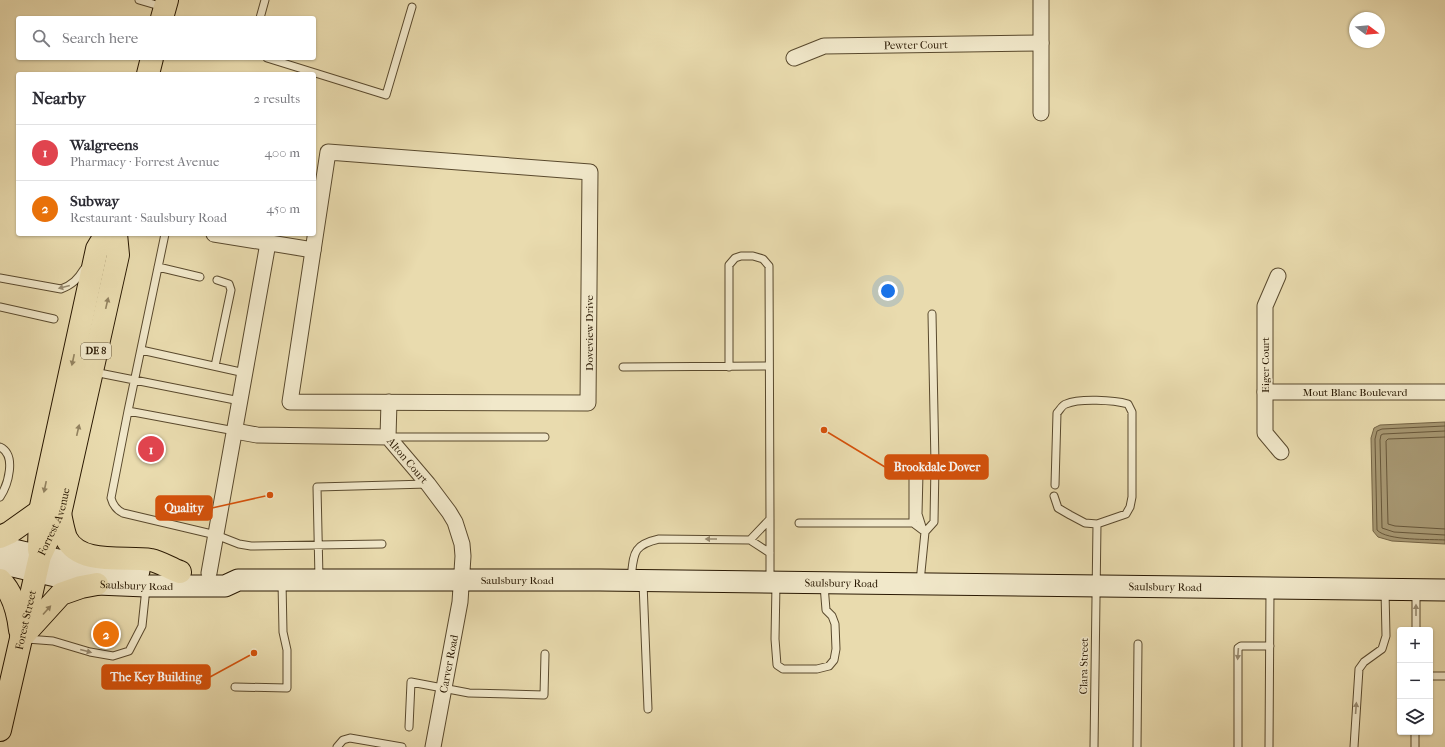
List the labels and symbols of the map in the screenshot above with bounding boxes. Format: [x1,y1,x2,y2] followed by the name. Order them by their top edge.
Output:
[1349,12,1385,48] north arrow
[883,38,948,52] street label: Pewter Court
[878,281,898,301] your location
[57,284,69,290] one-way arrow
[583,295,596,371] street label: Doveview Drive
[104,297,110,309] one-way arrow
[1259,337,1272,393] street label: Eiger Court
[81,343,111,359] road number: DE 8
[70,354,76,366] one-way arrow
[1303,386,1408,399] street label: Mout Blanc Boulevard
[76,424,82,436] one-way arrow
[138,434,164,464] pin: 1
[384,434,431,486] street label: Alton Court
[885,455,988,479] callout: Brookdale Dover
[894,460,981,474] text: Brookdale Dover
[42,481,48,493] one-way arrow
[35,486,72,557] street label: Forrest Avenue
[156,496,212,520] callout: Quality
[164,501,204,516] text: Quality
[704,536,717,542] one-way arrow
[481,574,555,587] street label: Saulsbury Road
[805,576,879,590] street label: Saulsbury Road
[100,578,174,593] street label: Saulsbury Road
[1129,580,1203,594] street label: Saulsbury Road
[12,589,38,651] street label: Forest Street
[1413,603,1419,616] one-way arrow
[42,604,51,615] one-way arrow
[93,619,119,649] pin: 2
[437,633,461,694] street label: Carver Road
[1077,637,1091,694] street label: Clara Street
[80,648,92,654] one-way arrow
[1235,648,1242,661] one-way arrow
[102,665,210,689] callout: The Key Building
[109,670,202,685] text: The Key Building
[1353,702,1360,714] one-way arrow

